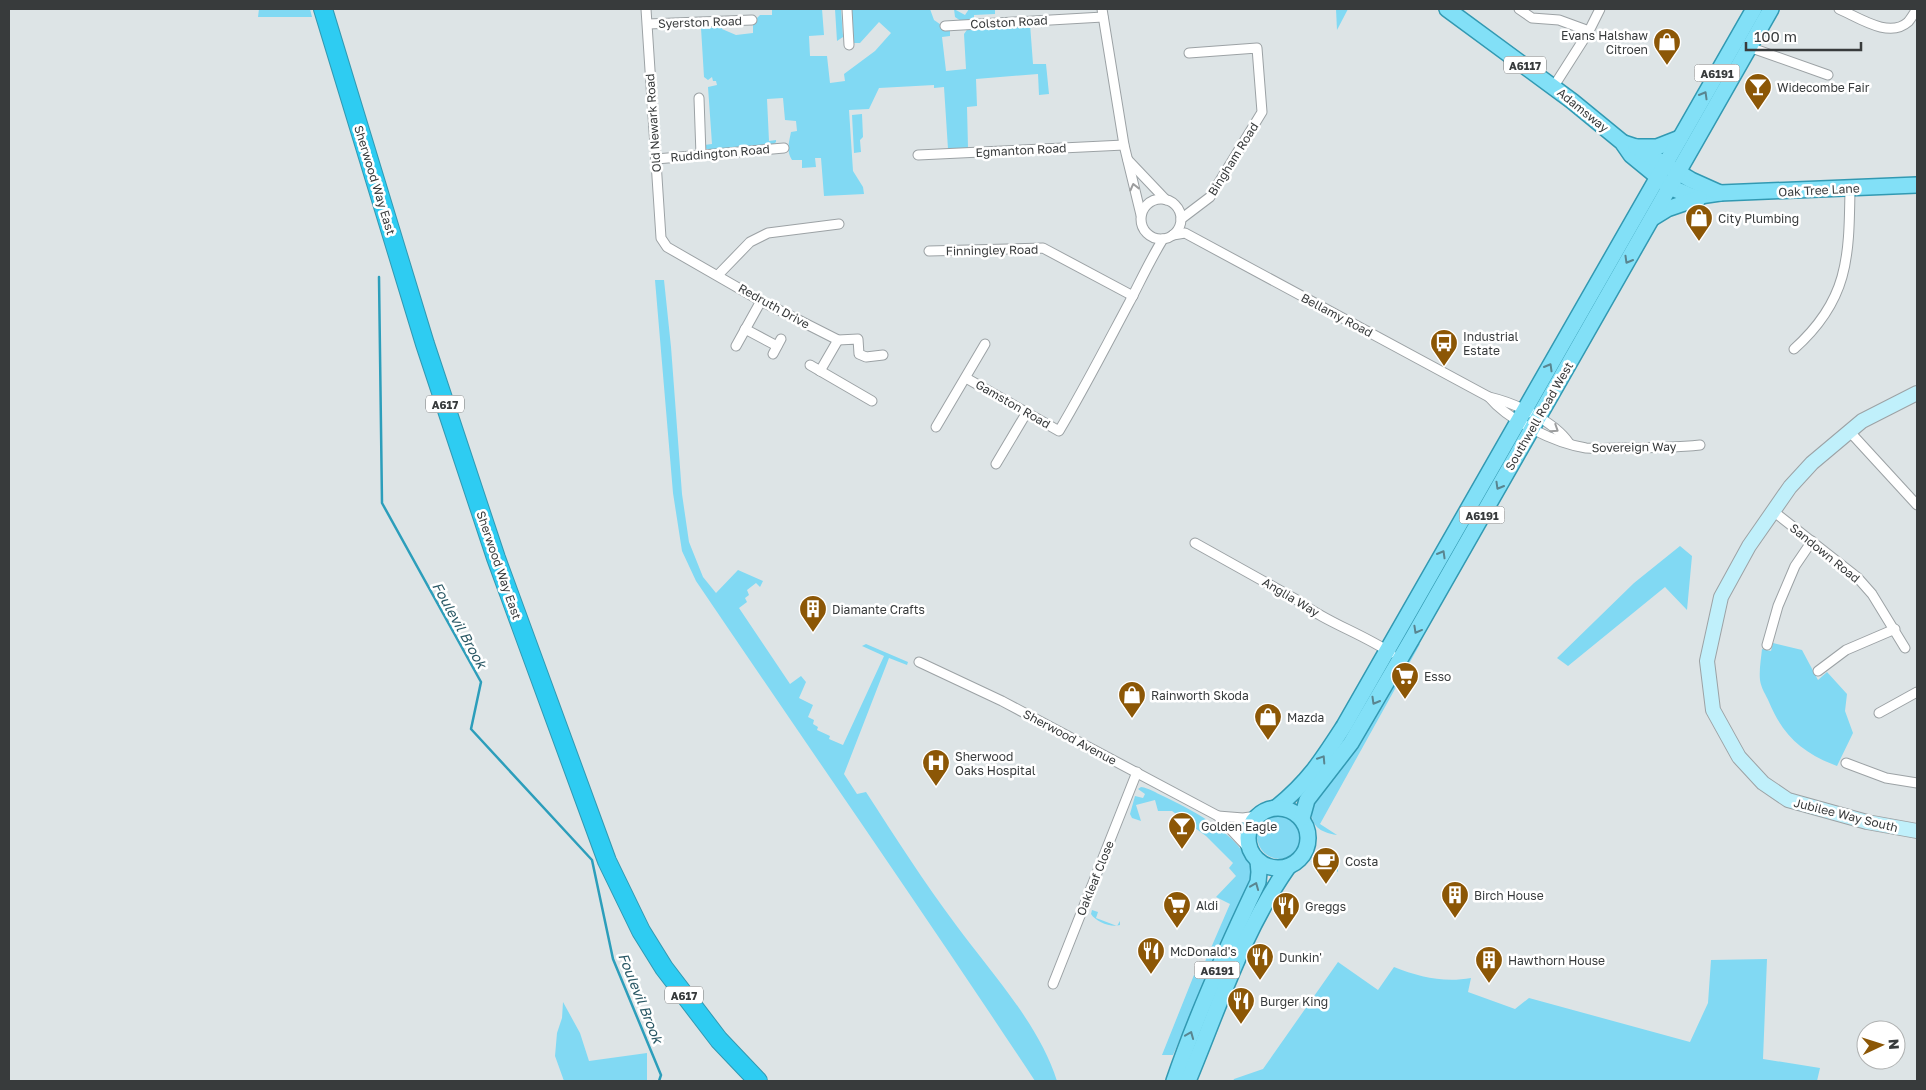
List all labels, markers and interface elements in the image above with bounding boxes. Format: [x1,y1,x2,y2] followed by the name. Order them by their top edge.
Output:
[970,12,1048,32] street label: Colston Road
[658,13,742,31] street label: Syerston Road
[1746,20,1861,52] scale bar
[1652,27,1682,66] shop icon: Evans Halshaw Citroen
[1754,27,1797,45] text: 100 m
[1561,28,1648,57] place label: Evans Halshaw Citroen
[1504,56,1546,74] road number: A6117
[1694,64,1740,82] road number: A6191
[1743,72,1773,111] bar icon: Widecombe Fair
[642,73,664,173] street label: Old Newark Road
[1777,80,1870,95] place label: Widecombe Fair
[1554,85,1612,135] street label: Adamsway
[1698,92,1708,101] one-way arrow
[1205,120,1261,198] street label: Bingham Road
[351,123,399,237] street label: Sherwood Way East
[975,140,1067,160] street label: Egmanton Road
[670,141,770,165] street label: Ruddington Road
[1778,180,1860,200] street label: Oak Tree Lane
[1129,183,1140,192] one-way arrow
[1684,203,1714,242] shop icon: City Plumbing
[1718,211,1799,226] place label: City Plumbing
[946,242,1038,258] street label: Finningley Road
[1625,254,1635,263] one-way arrow
[736,280,812,332] street label: Redruth Drive
[1299,290,1375,340] street label: Bellamy Road
[1429,328,1459,367] bus stop icon: Industrial Estate
[1463,329,1519,358] place label: Industrial Estate
[1502,359,1576,473] street label: Southwell Road West
[1542,364,1552,373] one-way arrow
[973,377,1053,431] street label: Gamston Road
[426,396,464,412] road number: A617
[1550,422,1559,432] one-way arrow
[1591,439,1677,455] street label: Sovereign Way
[1495,480,1505,489] one-way arrow
[1460,506,1504,524] road number: A6191
[473,509,525,621] street label: Sherwood Way East
[1787,520,1863,586] street label: Sandown Road
[1436,550,1446,559] one-way arrow
[1260,574,1323,620] street label: Anglia Way
[429,579,492,673] water label: Foulevil Brook
[798,594,828,633] building icon: Diamante Crafts
[832,602,925,617] place label: Diamante Crafts
[1413,625,1423,634] one-way arrow
[1390,661,1420,700] supermarket icon: Esso
[1424,669,1451,684] place label: Esso
[1117,680,1147,719] shop icon: Rainworth Skoda
[1151,688,1249,703] place label: Rainworth Skoda
[1372,695,1382,704] one-way arrow
[1253,702,1283,741] shop icon: Mazda
[1021,706,1119,768] street label: Sherwood Avenue
[1287,710,1324,725] place label: Mazda
[921,748,951,787] hospital icon: Sherwood Oaks Hospital
[955,749,1036,778] place label: Sherwood Oaks Hospital
[1316,756,1326,765] one-way arrow
[1792,795,1900,835] street label: Jubilee Way South
[1167,811,1197,850] bar icon: Golden Eagle
[1201,819,1277,834] place label: Golden Eagle
[1073,838,1117,918] street label: Oakleaf Close
[1311,846,1341,885] cafe icon: Costa
[1345,854,1378,869] place label: Costa
[1440,880,1470,919] building icon: Birch House
[1249,882,1259,891] one-way arrow
[1474,888,1544,903] place label: Birch House
[1162,890,1192,929] supermarket icon: Aldi
[1271,891,1301,930] restaurant icon: Greggs
[1196,898,1218,913] place label: Aldi
[1305,899,1346,914] place label: Greggs
[1136,936,1166,975] restaurant icon: McDonald's
[1245,942,1275,981] restaurant icon: Dunkin'
[1170,944,1237,959] place label: McDonald's
[1474,945,1504,984] building icon: Hawthorn House
[615,950,668,1048] water label: Foulevil Brook
[1279,950,1322,965] place label: Dunkin'
[1508,953,1605,968] place label: Hawthorn House
[1194,962,1240,978] road number: A6191
[665,986,703,1004] road number: A617
[1226,986,1256,1025] restaurant icon: Burger King
[1260,994,1328,1009] place label: Burger King
[1856,1020,1906,1070] north arrow
[1185,1032,1195,1040] one-way arrow
[1886,1038,1903,1050] text: N

